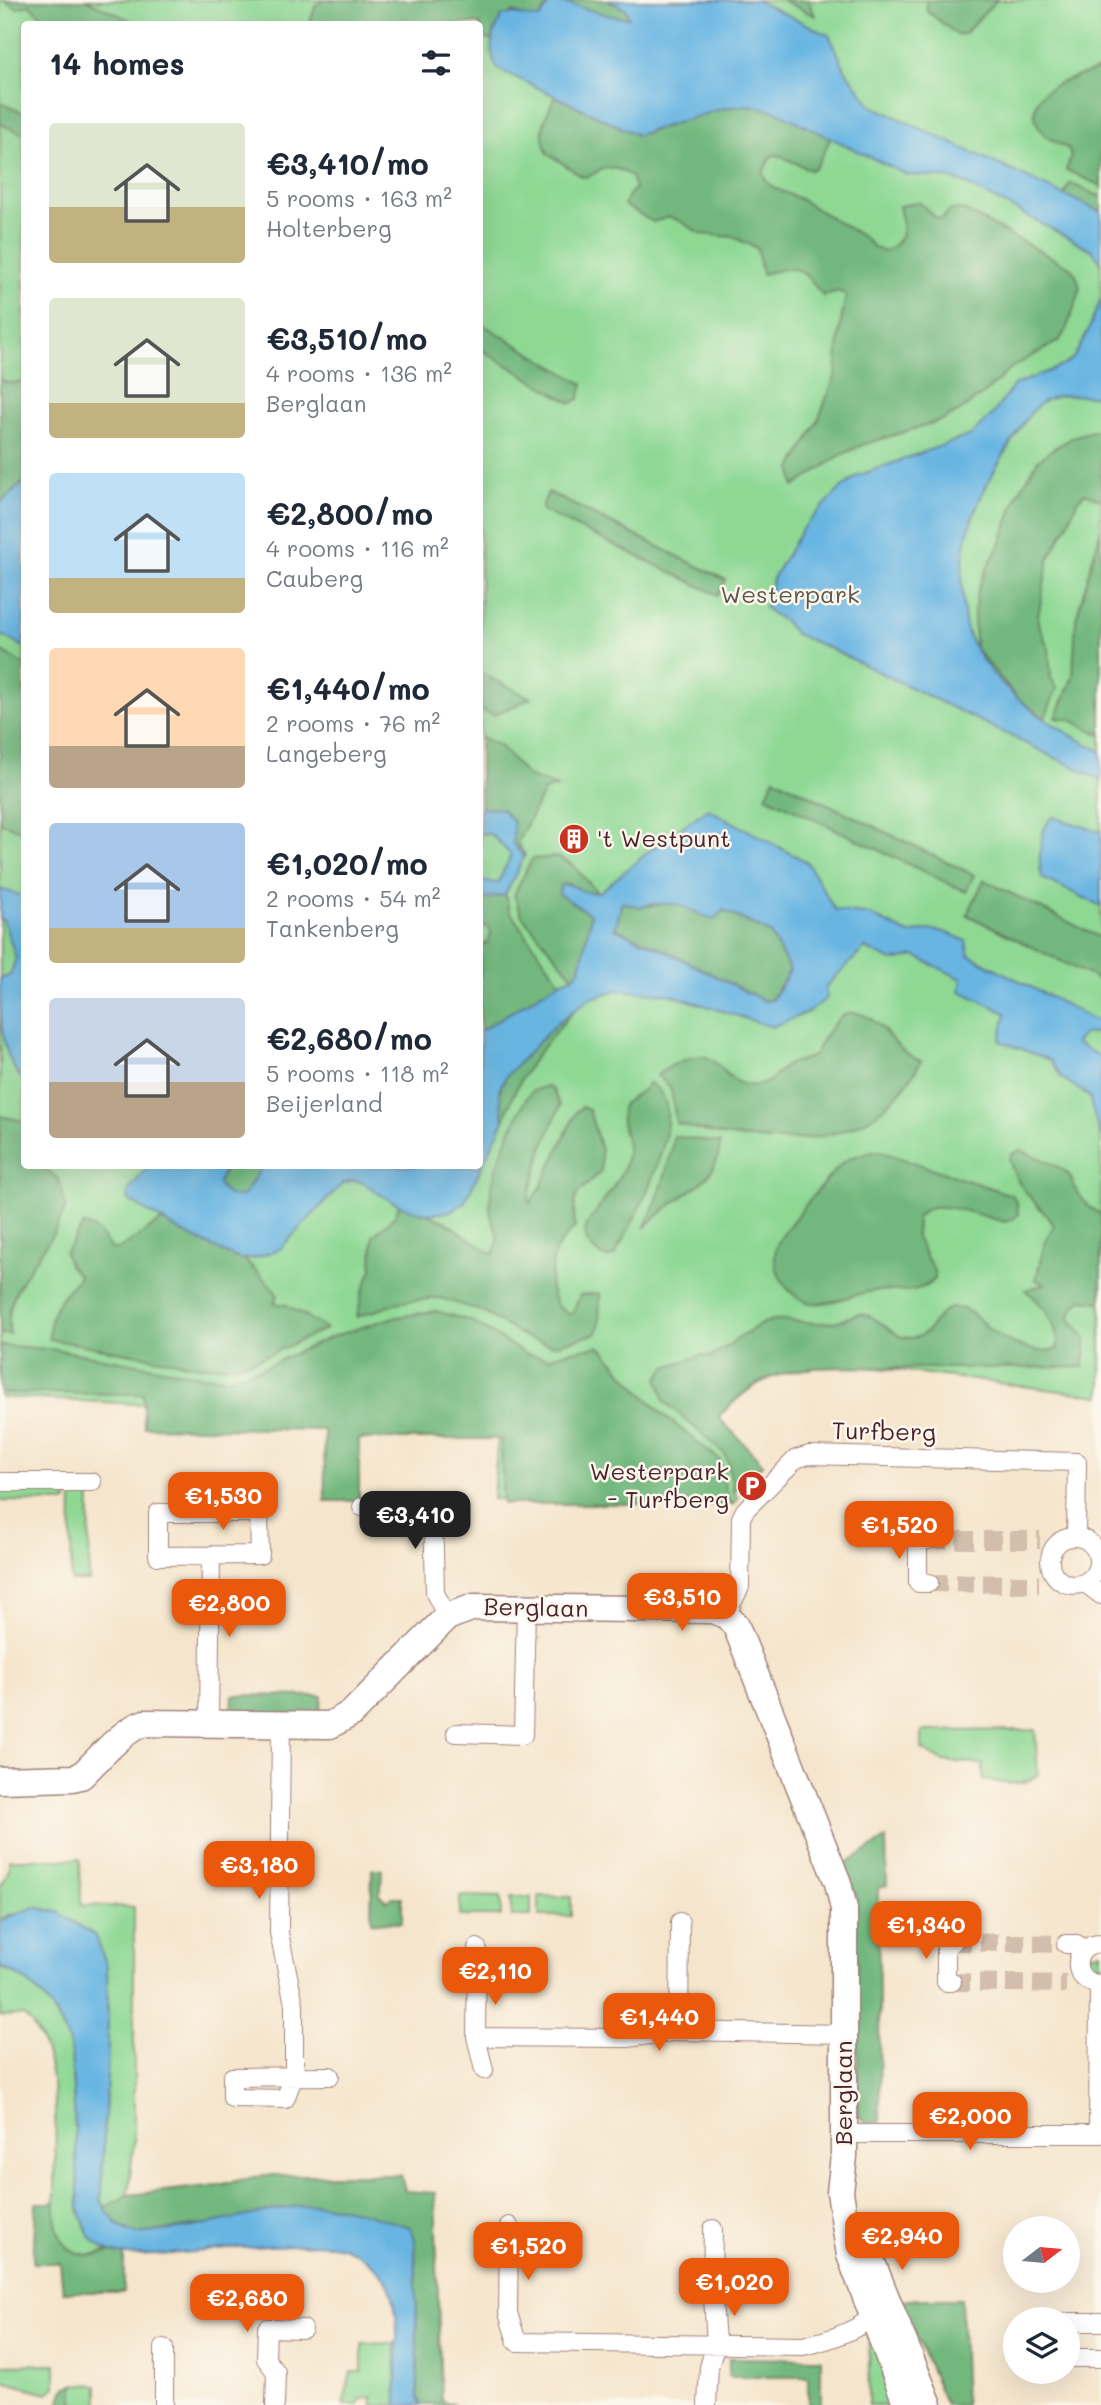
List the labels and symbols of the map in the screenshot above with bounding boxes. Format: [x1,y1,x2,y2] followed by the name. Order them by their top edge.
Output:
[720,578,860,609] park label: Westerpark
[557,822,591,856] building icon: 't Westpunt
[597,822,731,853] place label: 't Westpunt
[832,1414,936,1447] street label: Turfberg
[589,1455,729,1514] place label: Westerpark - Turfberg
[735,1469,769,1503] parking icon: Westerpark - Turfberg
[166,1472,280,1532] pin: €1,530
[358,1492,472,1551] pin: €3,410
[842,1502,956,1561] pin: €1,520
[625,1574,739,1633] pin: €3,510
[172,1580,286,1639] pin: €2,800
[483,1590,589,1623] street label: Berglaan
[202,1842,316,1901] pin: €3,180
[869,1902,983,1961] pin: €1,340
[438,1948,552,2007] pin: €2,110
[602,1994,716,2053] pin: €1,440
[827,2041,858,2145] street label: Berglaan
[913,2092,1027,2152] pin: €2,000
[845,2212,959,2272] pin: €2,940
[1003,2216,1080,2292] north arrow
[471,2222,585,2282] pin: €1,520
[677,2258,791,2318] pin: €1,020
[190,2274,304,2334] pin: €2,680

